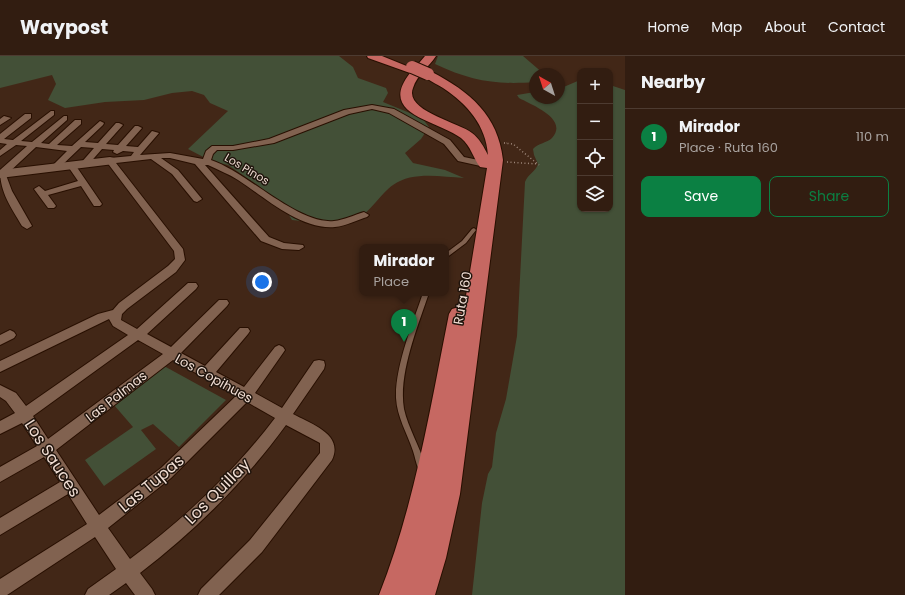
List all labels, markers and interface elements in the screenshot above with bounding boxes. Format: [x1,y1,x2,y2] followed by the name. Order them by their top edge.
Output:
[20,14,108,41] text: Waypost
[647,17,689,37] text: Home
[711,17,742,37] text: Map
[764,17,806,37] text: About
[828,17,885,37] text: Contact
[529,68,565,104] north arrow
[577,68,613,212] map controls
[577,68,613,104] button: +
[641,70,705,94] text: Nearby
[577,104,613,140] button: −
[679,116,740,137] text: Mirador
[652,127,656,146] text: 1
[856,127,889,146] text: 110 m
[679,138,778,157] text: Place · Ruta 160
[577,140,613,176] button: locate
[222,149,272,189] street label: Los Pinos
[577,176,613,212] button: layers
[641,176,761,217] button: Save
[769,176,889,217] button: Share
[359,244,449,296] popup
[374,250,434,271] text: Mirador
[448,270,477,326] street label: Ruta 160
[252,272,272,292] your location
[374,272,409,291] text: Place
[391,309,417,342] pin: 1
[172,349,256,408] street label: Los Copihues
[82,366,151,426] street label: Las Palmas
[19,415,86,502] street label: Los Sauces
[114,449,189,518] street label: Las Tupas
[179,453,255,529] street label: Los Quillay

